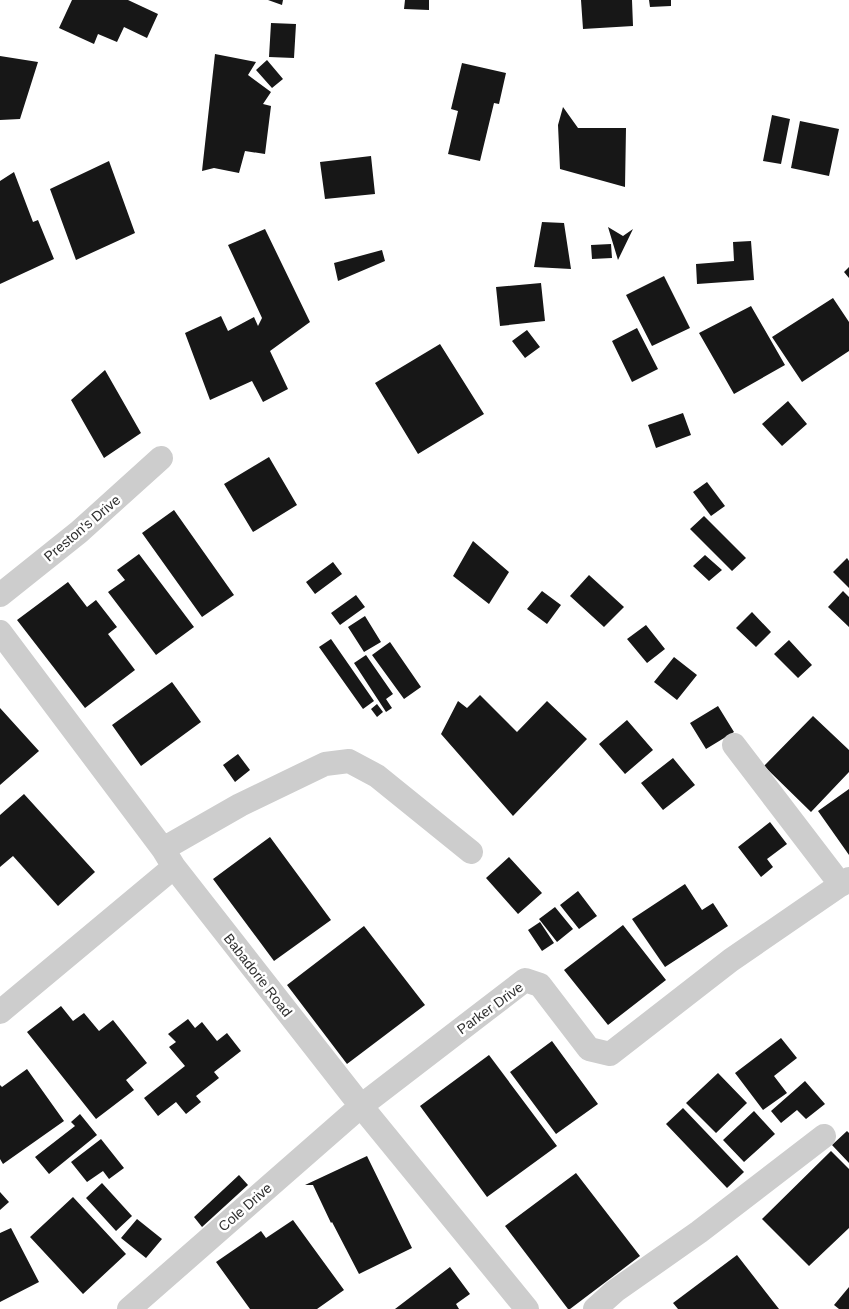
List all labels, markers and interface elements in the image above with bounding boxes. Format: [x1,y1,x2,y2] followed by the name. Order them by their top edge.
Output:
[41,491,123,564] street label: Preston's Drive
[221,930,295,1020] street label: Babadorie Road
[454,979,526,1037] street label: Parker Drive
[215,1179,275,1234] street label: Cole Drive

